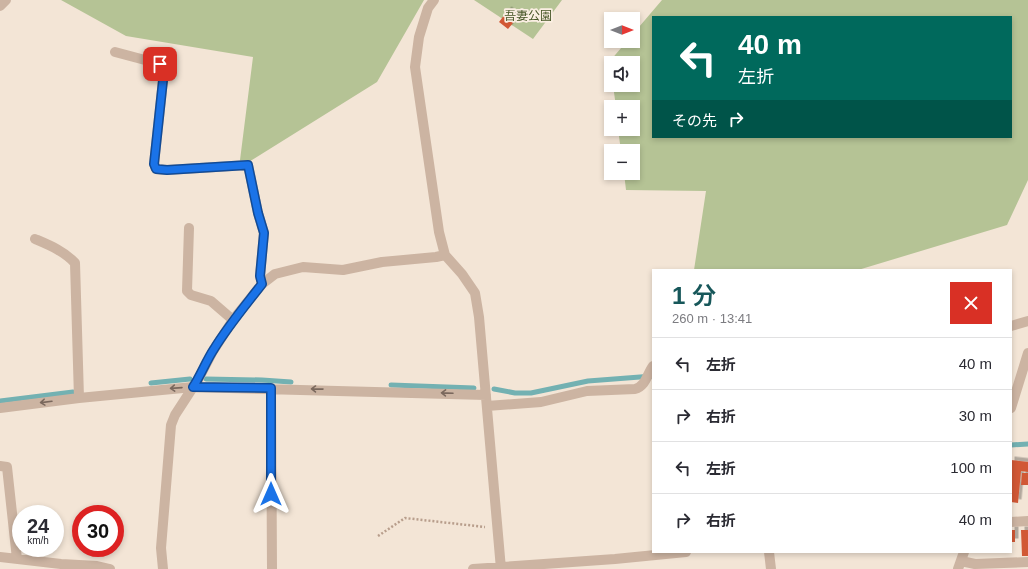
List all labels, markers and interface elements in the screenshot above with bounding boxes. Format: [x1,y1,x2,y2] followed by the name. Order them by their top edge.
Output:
[504,9,552,23] park label: 吾妻公園
[604,12,640,48] north arrow
[604,12,640,180] map controls
[738,29,802,60] text: 40 m
[672,32,724,84] icon: left
[143,47,177,81] pin
[149,53,171,75] icon: arrive
[604,56,640,92] button: sound
[738,67,774,87] text: 左折
[604,100,640,136] button: +
[725,108,747,130] icon: right
[672,112,717,129] text: その先
[604,144,640,180] button: −
[672,282,716,309] text: 1 分
[950,282,992,324] button: close
[672,311,752,326] text: 260 m · 13:41
[672,353,694,375] icon: left
[959,355,992,372] text: 40 m
[706,356,736,373] text: 左折
[170,384,183,391] one-way arrow
[311,386,324,393] one-way arrow
[441,389,454,397] one-way arrow
[40,398,53,406] one-way arrow
[672,405,694,427] icon: right
[959,407,992,424] text: 30 m
[706,408,736,425] text: 右折
[672,457,694,479] icon: left
[950,459,992,476] text: 100 m
[706,460,736,477] text: 左折
[250,473,292,515] position arrow
[72,505,124,557] speed limit sign: 30
[672,509,694,531] icon: right
[959,511,992,528] text: 40 m
[706,512,736,529] text: 右折
[27,515,49,537] text: 24
[27,535,49,546] text: km/h

